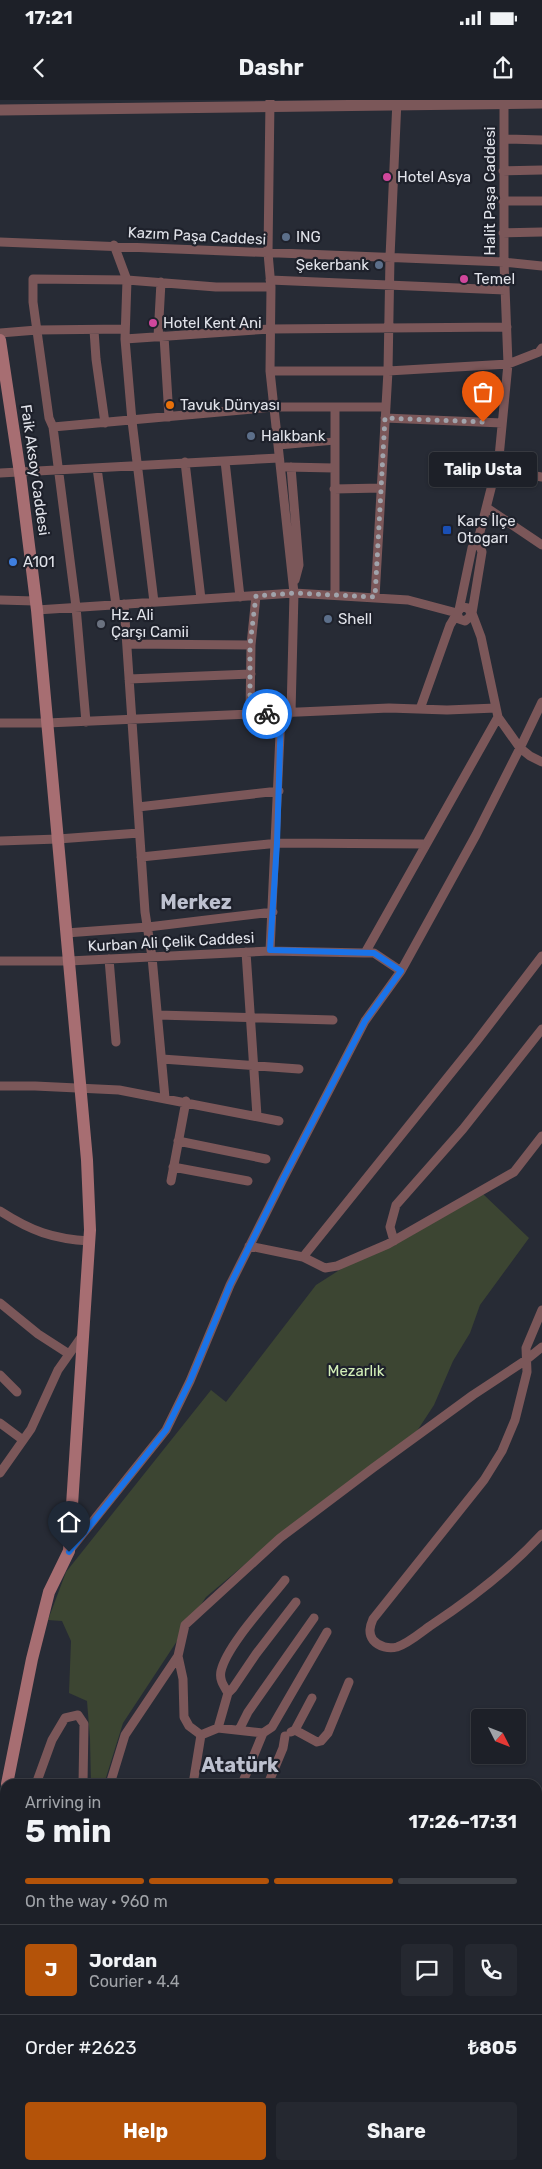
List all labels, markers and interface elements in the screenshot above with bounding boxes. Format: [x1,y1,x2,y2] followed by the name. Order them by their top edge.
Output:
[25,6,73,29] text: 17:21
[25,54,53,82] icon: back
[238,54,304,81] text: Dashr
[489,54,517,82] icon: share
[481,127,499,255] street label: Halit Paşa Caddesi
[397,168,471,186] place label: Hotel Asya
[381,171,393,183] marker: Hotel Asya
[127,223,267,249] street label: Kazım Paşa Caddesi
[296,228,321,246] place label: ING
[280,231,292,243] marker: ING
[296,256,369,274] place label: Şekerbank
[373,259,385,271] marker: Şekerbank
[474,270,515,288] place label: Temel
[458,273,470,285] marker: Temel
[163,314,262,332] place label: Hotel Kent Ani
[147,317,159,329] marker: Hotel Kent Ani
[462,371,504,422] pin
[469,378,497,406] icon: bag
[180,396,280,414] place label: Tavuk Dünyası
[164,399,176,411] marker: Tavuk Dünyası
[17,403,53,537] street label: Faik Aksoy Caddesi
[261,427,326,445] place label: Halkbank
[245,430,257,442] marker: Halkbank
[429,452,537,487] callout: Talip Usta
[444,460,522,479] text: Talip Usta
[457,512,516,547] place label: Kars İlçe Otogarı
[441,524,453,536] marker: Kars İlçe Otogarı
[23,553,55,571] place label: A101
[7,556,19,568] marker: A101
[111,606,189,641] place label: Hz. Ali Çarşı Camii
[338,610,372,628] place label: Shell
[322,613,334,625] marker: Shell
[95,618,107,630] marker: Hz. Ali Çarşı Camii
[242,689,292,739] courier
[253,700,281,728] icon: bike
[160,890,232,914] district label: Merkez
[87,929,255,955] street label: Kurban Ali Çelik Caddesi
[328,1362,385,1380] park label: Mezarlık
[48,1501,90,1552] pin
[55,1508,83,1536] icon: home
[471,1709,526,1764] north arrow
[471,1709,526,1764] map controls
[201,1753,279,1777] district label: Atatürk
[25,1793,101,1812] text: Arriving in
[409,1810,517,1833] text: 17:26–17:31
[25,1812,112,1850] text: 5 min
[25,1892,168,1911] text: On the way · 960 m
[401,1944,453,1996] button: chat
[465,1944,517,1996] button: phone
[89,1949,157,1972] text: Jordan
[45,1958,57,1981] text: J
[89,1972,180,1991] text: Courier · 4.4
[25,2036,137,2059] text: Order #2623
[468,2036,517,2059] text: ₺805
[25,2102,266,2160] button: Help
[276,2102,517,2160] button: Share

